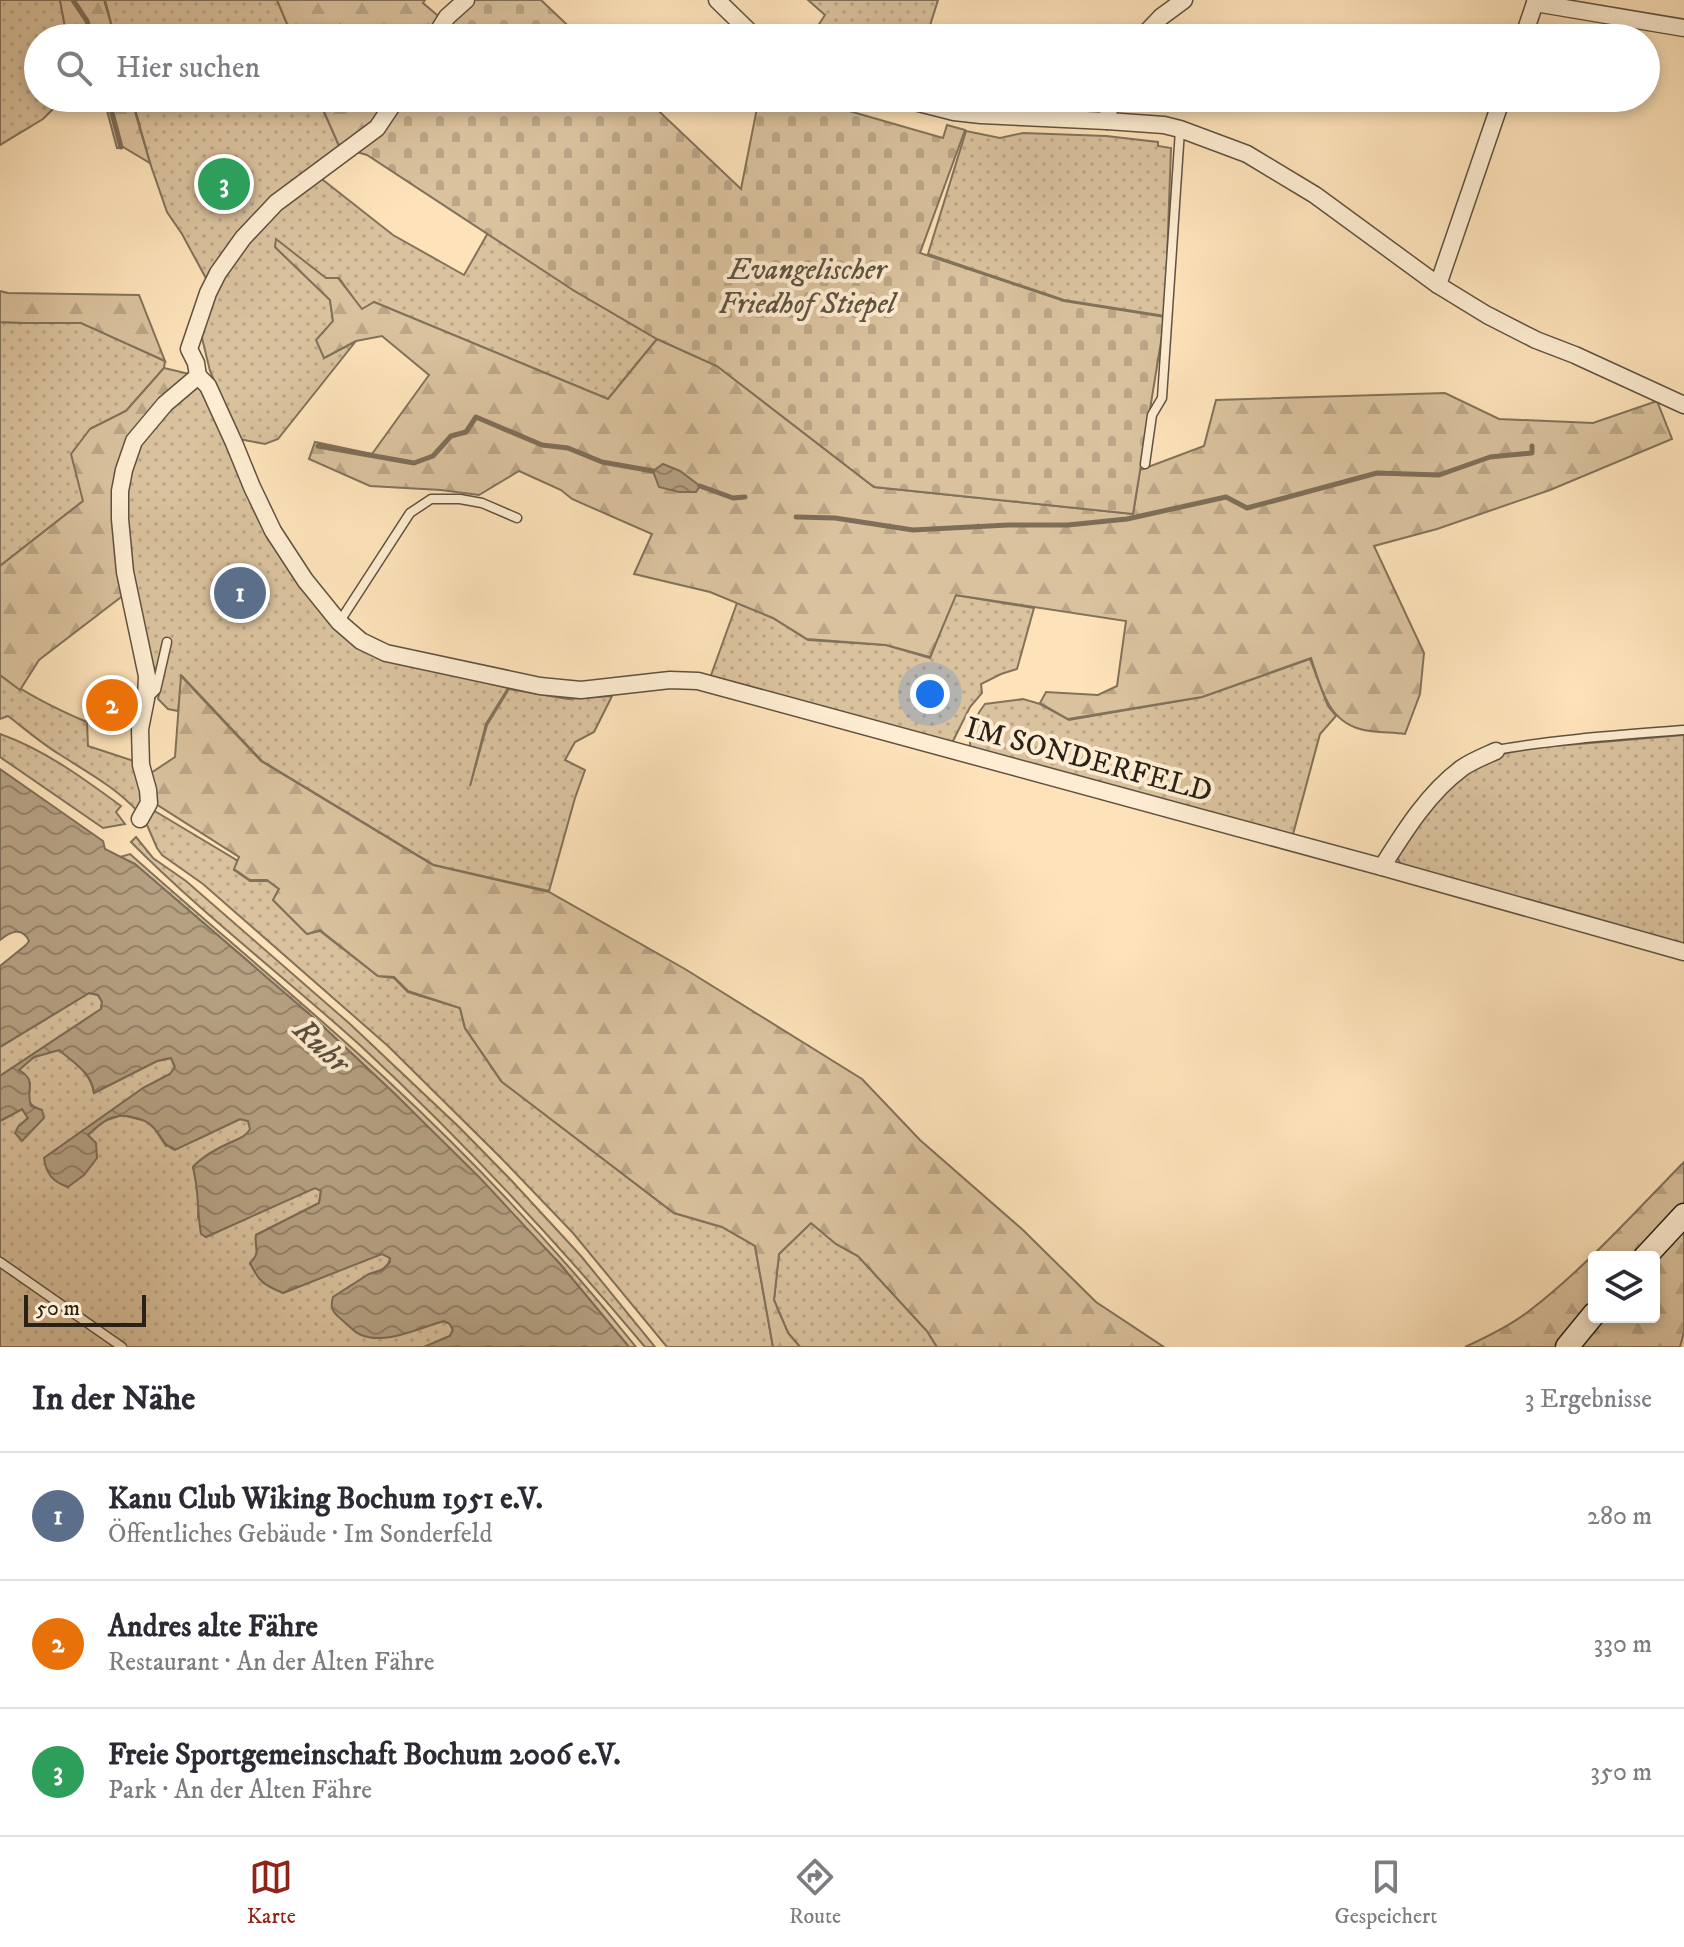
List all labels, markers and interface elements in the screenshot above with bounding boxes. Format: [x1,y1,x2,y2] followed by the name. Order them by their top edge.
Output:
[24,24,1660,112] search box
[52,46,96,90] icon: search
[116,50,260,87] text: Hier suchen
[198,154,250,214] pin: 3
[719,252,899,323] park label: Evangelischer Friedhof Stiepel
[214,563,266,623] pin: 1
[910,674,950,714] your location
[86,675,138,735] pin: 2
[961,710,1216,811] street label: IM SONDERFELD
[283,1010,359,1084] water label: Ruhr
[1588,1251,1660,1323] map controls
[1588,1251,1660,1323] button: layers
[24,1291,146,1327] scale bar
[36,1295,80,1322] text: 50 m
[32,1378,195,1420] text: In der Nähe
[1525,1383,1652,1416] text: 3 Ergebnisse
[108,1481,543,1518] text: Kanu Club Wiking Bochum 1951 e.V.
[53,1500,63,1533] text: 1
[1587,1500,1652,1533] text: 280 m
[108,1518,492,1551] text: Öffentliches Gebäude · Im Sonderfeld
[108,1609,318,1646] text: Andres alte Fähre
[52,1628,64,1661] text: 2
[1594,1628,1652,1661] text: 330 m
[108,1646,435,1679] text: Restaurant · An der Alten Fähre
[108,1737,621,1774] text: Freie Sportgemeinschaft Bochum 2006 e.V.
[53,1756,63,1789] text: 3
[1590,1756,1652,1789] text: 350 m
[108,1774,372,1807] text: Park · An der Alten Fähre
[247,1855,296,1930] tab: Karte
[789,1855,841,1930] tab: Route
[1334,1855,1437,1930] tab: Gespeichert

